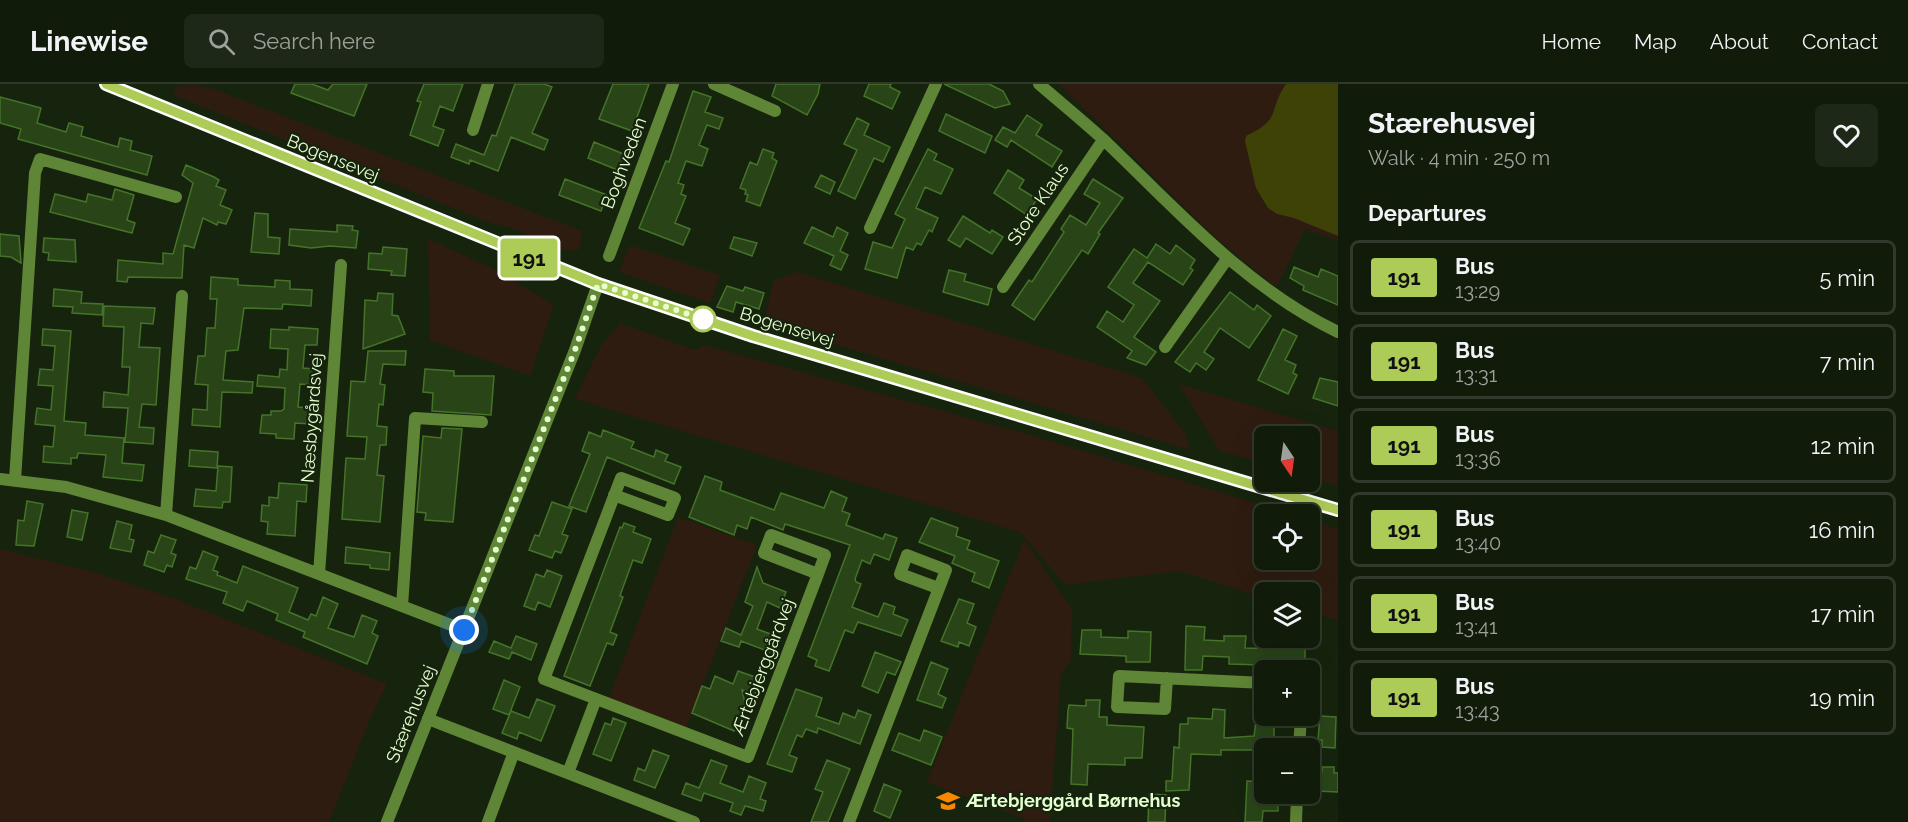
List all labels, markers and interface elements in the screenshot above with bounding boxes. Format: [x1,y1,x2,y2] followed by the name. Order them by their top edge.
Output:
[184,14,604,68] search box
[30,25,148,58] text: Linewise
[205,25,238,58] icon: search
[253,28,375,54] text: Search here
[1542,29,1601,54] text: Home
[1634,29,1677,54] text: Map
[1710,29,1769,54] text: About
[1802,29,1878,54] text: Contact
[1815,104,1878,167] button: heart
[1368,107,1536,140] text: Stærehusvej
[596,114,651,211] street label: Boghveden
[284,129,382,186] street label: Bogensevej
[1368,146,1550,170] text: Walk · 4 min · 250 m
[1003,159,1073,249] street label: Store Klaus
[1368,200,1486,226] text: Departures
[494,238,564,278] line badge: 191
[512,246,546,271] text: 191
[1455,253,1494,279] text: Bus
[1387,265,1421,290] text: 191
[1820,265,1875,291] text: 5 min
[1455,279,1500,303] text: 13:29
[737,302,837,351] street label: Bogensevej
[690,306,716,332] unlabelled marker
[1455,337,1494,363] text: Bus
[1387,349,1421,374] text: 191
[1820,349,1875,375] text: 7 min
[296,352,327,484] street label: Næsbygårdsvej
[1455,363,1497,387] text: 13:31
[1455,421,1494,447] text: Bus
[1254,426,1320,492] north arrow
[1254,426,1320,804] map controls
[1387,433,1421,458] text: 191
[1811,433,1875,459] text: 12 min
[1455,447,1501,471] text: 13:36
[1254,504,1320,570] button: locate
[1455,505,1494,531] text: Bus
[1387,517,1421,542] text: 191
[1809,517,1875,543] text: 16 min
[1455,531,1501,555] text: 13:40
[1254,582,1320,648] button: layers
[1455,589,1494,615] text: Bus
[726,595,798,739] street label: Ærtebjerggårdvej
[1387,601,1421,626] text: 191
[1810,601,1875,627] text: 17 min
[449,615,479,645] your location
[1455,615,1497,639] text: 13:41
[1254,660,1320,726] button: +
[381,662,440,766] street label: Stærehusvej
[1455,673,1494,699] text: Bus
[1387,685,1421,710] text: 191
[1809,685,1875,711] text: 19 min
[1455,699,1500,723] text: 13:43
[1254,738,1320,804] button: −
[935,788,961,814] school or university icon: Ærtebjerggård Børnehus
[965,790,1180,811] place label: Ærtebjerggård Børnehus

